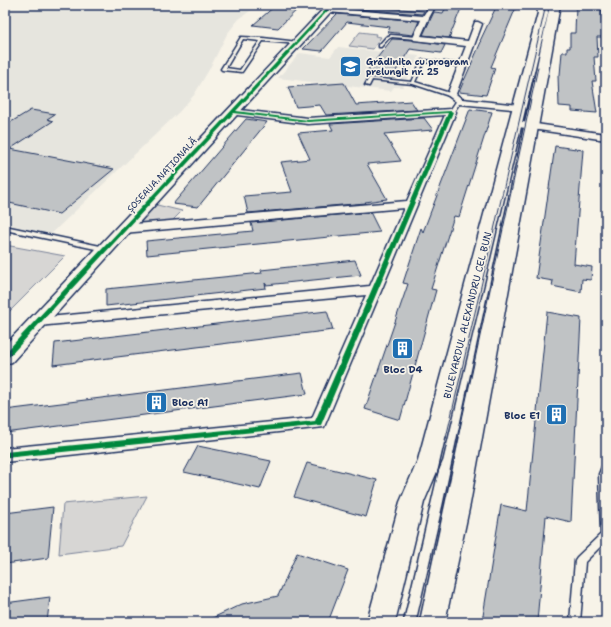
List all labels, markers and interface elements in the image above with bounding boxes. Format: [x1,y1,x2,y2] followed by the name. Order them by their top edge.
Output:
[337,54,363,80] school or university icon: Grădinița cu program prelungit nr. 25
[366,56,469,78] place label: Grădinița cu program prelungit nr. 25
[124,134,201,215] street label: ȘOSEAUA NAȚIONALĂ
[440,230,495,400] street label: BULEVARDUL ALEXANDRU CEL BUN
[390,336,416,362] building icon: Bloc D4
[384,363,422,376] place label: Bloc D4
[144,389,170,415] building icon: Bloc A1
[172,396,209,409] place label: Bloc A1
[543,402,569,428] building icon: Bloc E1
[504,409,540,422] place label: Bloc E1

